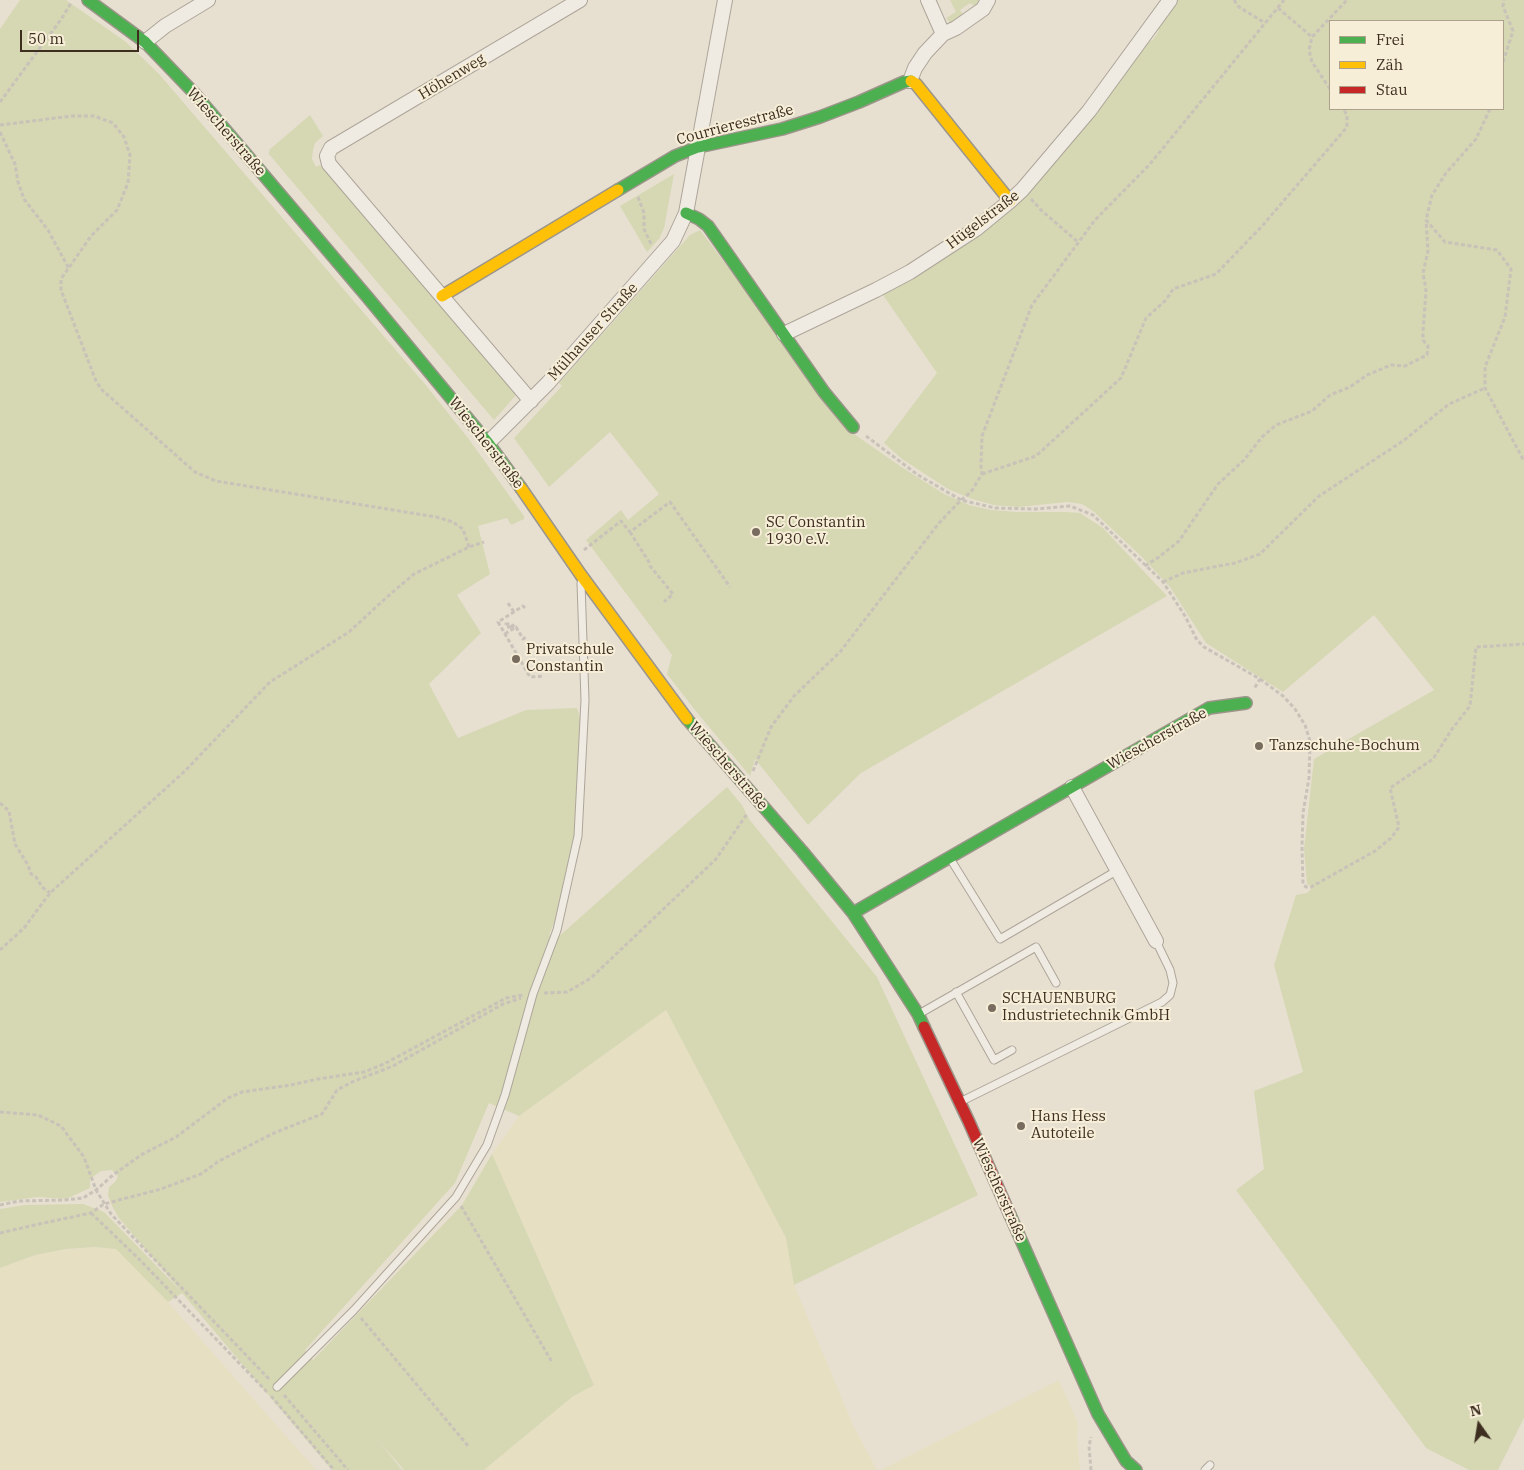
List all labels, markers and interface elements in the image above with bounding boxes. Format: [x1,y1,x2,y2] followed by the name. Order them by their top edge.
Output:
[22,20,141,52] scale bar
[1329,20,1504,110] legend
[28,29,64,48] text: 50 m
[1376,30,1404,49] text: Frei
[415,50,489,104] street label: Höhenweg
[1376,55,1403,74] text: Zäh
[1376,80,1408,99] text: Stau
[183,84,269,180] street label: Wiescherstraße
[675,101,795,149] street label: Courrieresstraße
[943,187,1023,253] street label: Hügelstraße
[544,279,642,385] street label: Mülhauser Straße
[445,394,527,492] street label: Wiescherstraße
[766,514,866,549] place label: SC Constantin 1930 e.V.
[750,526,762,538] marker: SC Constantin 1930 e.V.
[526,641,614,676] place label: Privatschule Constantin
[510,653,522,665] marker: Privatschule Constantin
[1104,704,1210,774] street label: Wiescherstraße
[685,718,771,814] street label: Wiescherstraße
[1269,737,1420,755] place label: Tanzschuhe-Bochum
[1253,740,1265,752] marker: Tanzschuhe-Bochum
[1002,990,1170,1025] place label: SCHAUENBURG Industrietechnik GmbH
[986,1002,998,1014] marker: SCHAUENBURG Industrietechnik GmbH
[1031,1108,1106,1143] place label: Hans Hess Autoteile
[1015,1120,1027,1132] marker: Hans Hess Autoteile
[968,1136,1030,1244] street label: Wiescherstraße
[1454,1400,1504,1450] north arrow
[1468,1400,1483,1420] text: N

